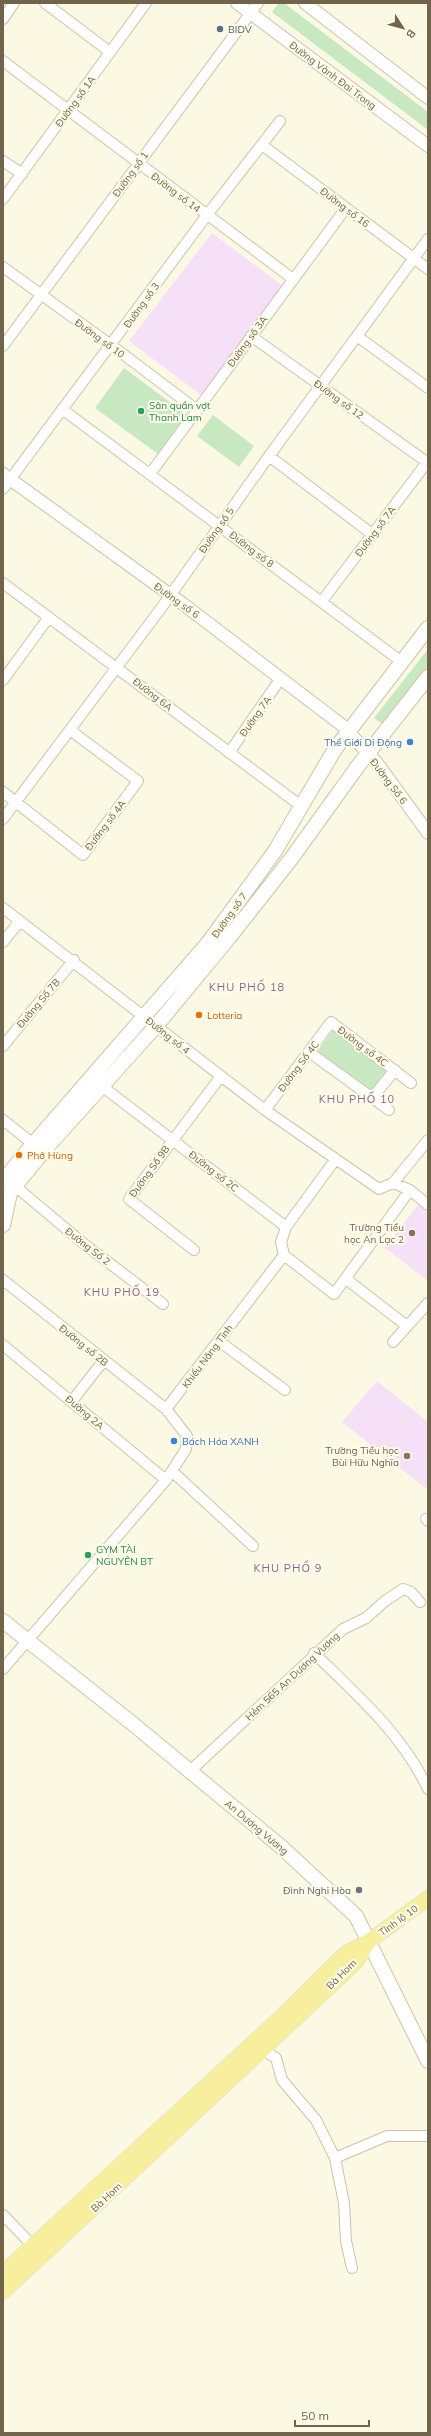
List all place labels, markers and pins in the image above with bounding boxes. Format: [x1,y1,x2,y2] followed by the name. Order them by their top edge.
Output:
[228,23,252,36] place label: BIDV
[215,24,225,34] marker: BIDV
[149,399,211,424] place label: Sân quần vợt Thanh Lam
[136,406,146,416] marker: Sân quần vợt Thanh Lam
[324,736,402,749] place label: Thế Giới Di Động
[405,737,415,747] marker: Thế Giới Di Động
[207,1009,242,1022] place label: Lotteria
[194,1010,204,1020] marker: Lotteria
[27,1149,73,1162] place label: Phở Hùng
[14,1150,24,1160] marker: Phở Hùng
[344,1221,404,1246] place label: Trường Tiểu học An Lạc 2
[407,1228,417,1238] marker: Trường Tiểu học An Lạc 2
[182,1435,259,1448] place label: Bách Hóa XANH
[169,1436,179,1446] marker: Bách Hóa XANH
[325,1444,399,1469] place label: Trường Tiểu học Bùi Hữu Nghĩa
[402,1451,412,1461] marker: Trường Tiểu học Bùi Hữu Nghĩa
[96,1543,153,1568] place label: GYM TÀI NGUYÊN BT
[83,1550,93,1560] marker: GYM TÀI NGUYÊN BT
[283,1884,351,1897] place label: Đình Nghi Hòa
[354,1885,364,1895] marker: Đình Nghi Hòa

